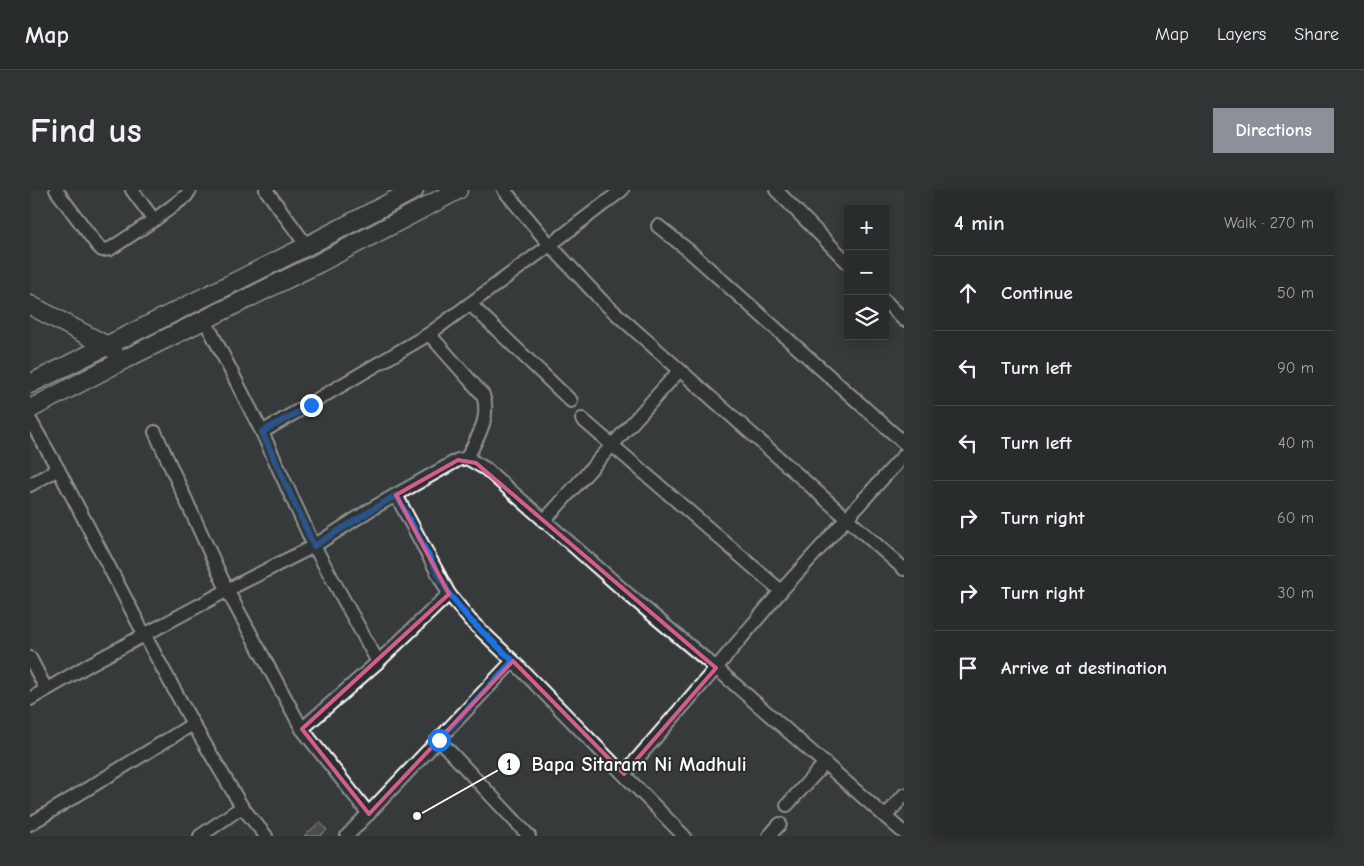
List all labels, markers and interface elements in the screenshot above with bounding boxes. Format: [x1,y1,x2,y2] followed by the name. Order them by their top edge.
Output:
[25,21,69,49] text: Map
[1155,24,1189,45] text: Map
[1217,24,1266,45] text: Layers
[1294,24,1339,45] text: Share
[1213,108,1334,153] button: Directions
[30,110,142,151] text: Find us
[844,205,889,340] map controls
[844,205,889,250] button: +
[954,211,1005,235] text: 4 min
[1224,214,1314,232] text: Walk · 270 m
[844,250,889,295] button: −
[954,279,982,307] icon: ahead
[1001,282,1073,304] text: Continue
[1277,284,1314,302] text: 50 m
[844,295,889,340] button: layers
[954,354,982,382] icon: left
[1001,357,1072,379] text: Turn left
[1277,359,1314,377] text: 90 m
[300,394,323,417] route end
[954,429,982,457] icon: left
[1001,432,1072,454] text: Turn left
[1278,434,1314,452] text: 40 m
[954,504,982,532] icon: right
[1001,507,1085,529] text: Turn right
[1277,509,1314,527] text: 60 m
[954,579,982,607] icon: right
[1001,582,1085,604] text: Turn right
[1278,584,1314,602] text: 30 m
[954,654,982,682] icon: arrive
[1001,657,1167,679] text: Arrive at destination
[428,729,451,752] route start
[497,747,757,782] callout: Bapa Sitaram Ni Madhuli
[532,753,747,776] text: Bapa Sitaram Ni Madhuli
[506,756,512,774] text: 1

